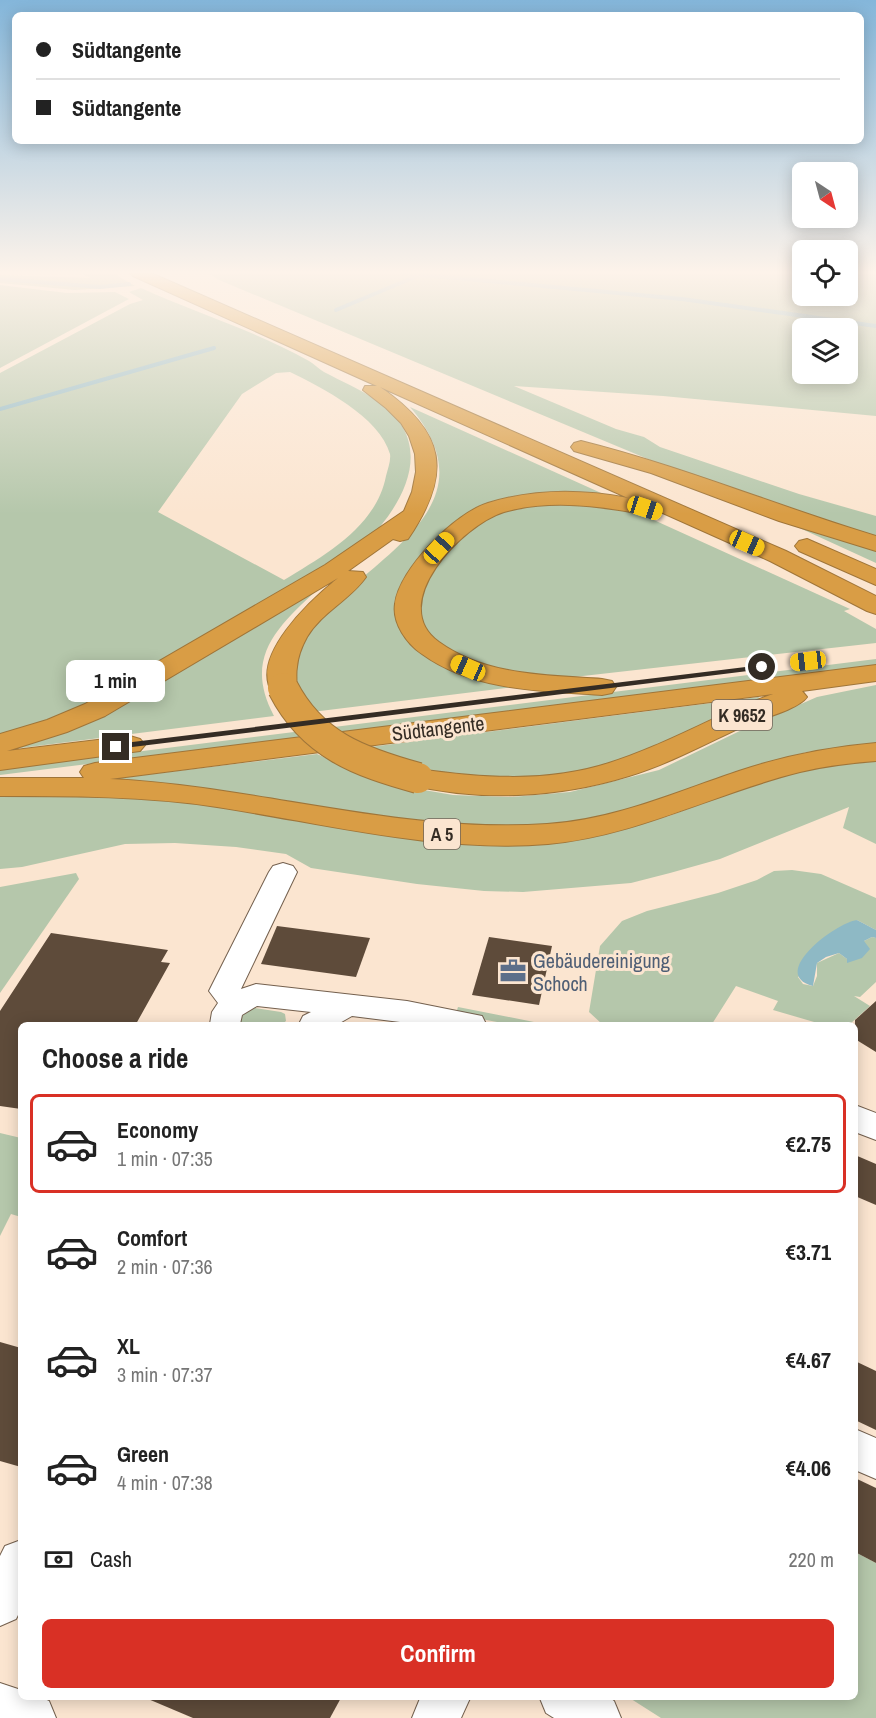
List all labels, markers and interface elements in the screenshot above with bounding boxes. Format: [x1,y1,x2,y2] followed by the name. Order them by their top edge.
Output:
[72,35,181,65] text: Südtangente
[72,93,181,123] text: Südtangente
[792,162,858,228] north arrow
[792,162,858,384] map controls
[792,240,858,306] button: locate
[792,318,858,384] button: layers
[625,494,665,522] car
[727,527,767,559] car
[420,529,458,567] car
[789,650,827,672] car
[448,652,488,684] car
[748,653,775,680] route start
[66,660,166,702] callout: 1 min
[94,667,137,694] text: 1 min
[712,700,772,730] road number: K 9652
[390,709,486,747] street label: Südtangente
[102,733,129,760] route end
[424,819,460,849] road number: A 5
[533,947,670,997] place label: Gebäudereinigung Schoch
[498,956,528,986] office icon: Gebäudereinigung Schoch
[42,1040,188,1076] text: Choose a ride
[117,1115,198,1145] text: Economy
[45,1117,99,1171] icon: car
[786,1129,831,1159] text: €2.75
[117,1145,213,1172] text: 1 min · 07:35
[117,1223,187,1253] text: Comfort
[45,1225,99,1279] icon: car
[786,1237,831,1267] text: €3.71
[117,1253,213,1280] text: 2 min · 07:36
[117,1331,140,1361] text: XL
[45,1333,99,1387] icon: car
[786,1345,831,1375] text: €4.67
[117,1361,213,1388] text: 3 min · 07:37
[117,1439,169,1469] text: Green
[45,1441,99,1495] icon: car
[786,1453,831,1483] text: €4.06
[117,1469,213,1496] text: 4 min · 07:38
[42,1543,75,1576] icon: cash
[90,1544,132,1574] text: Cash
[788,1546,834,1573] text: 220 m
[42,1619,834,1688] button: Confirm

